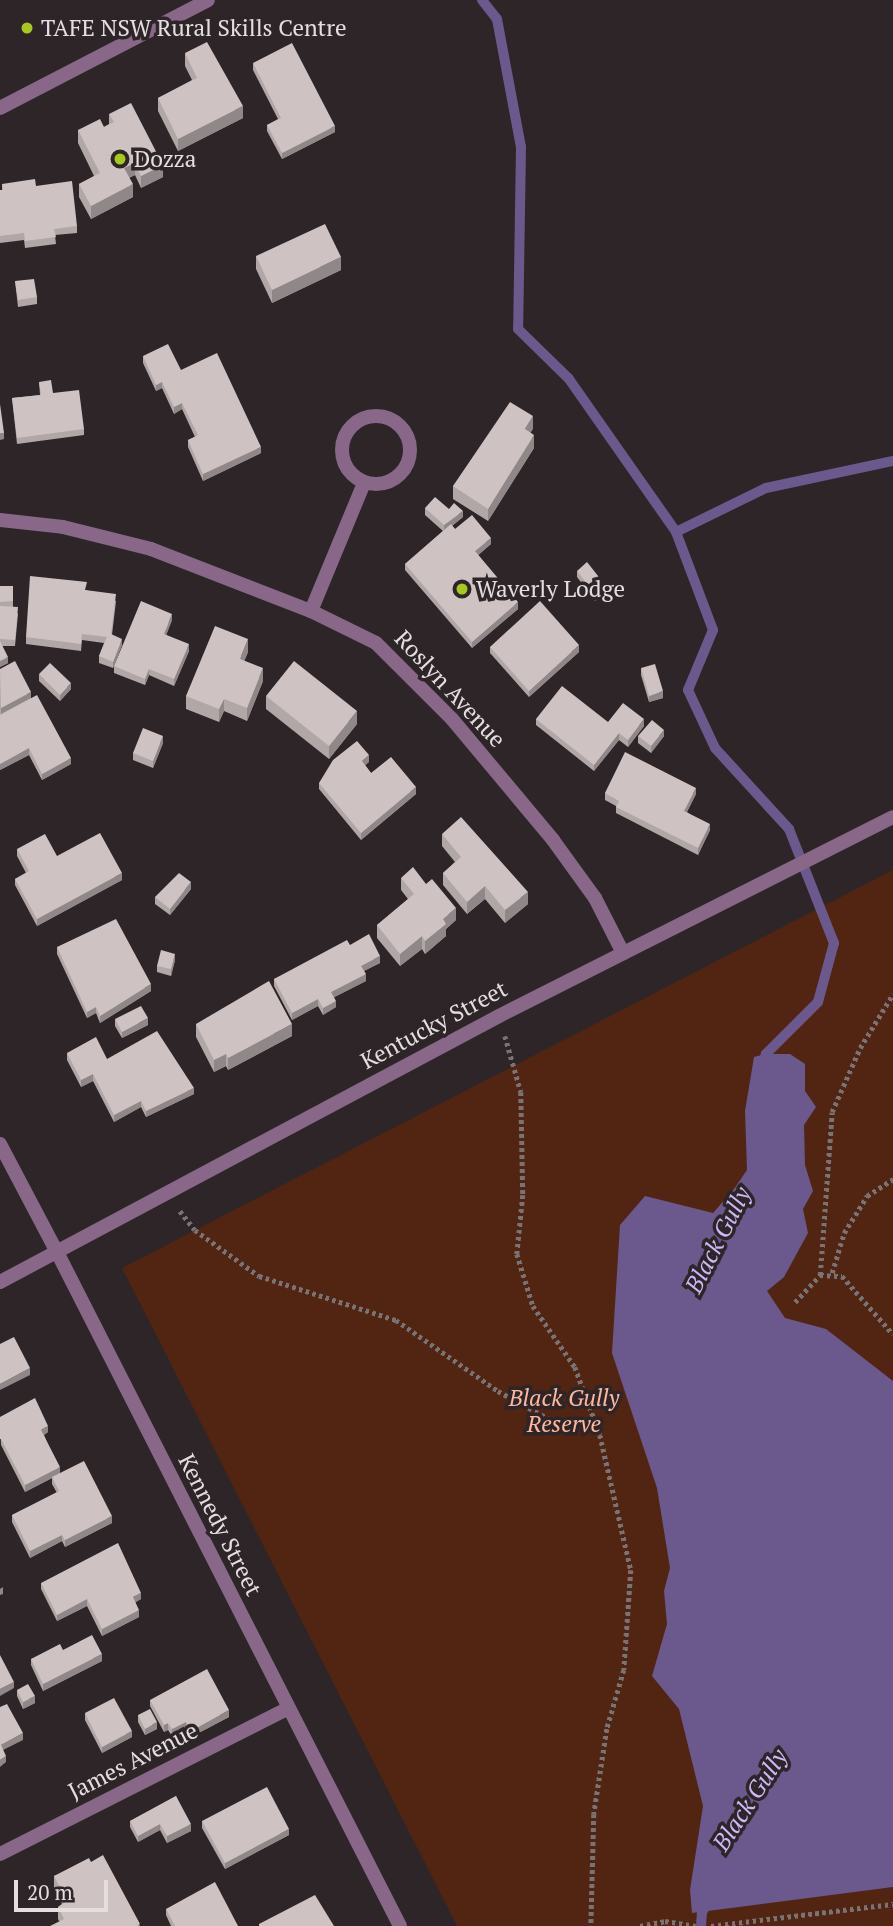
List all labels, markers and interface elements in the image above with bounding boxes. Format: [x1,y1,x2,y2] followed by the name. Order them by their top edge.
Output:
[41,14,347,42] place label: TAFE NSW Rural Skills Centre
[19,20,35,36] marker: TAFE NSW Rural Skills Centre
[134,145,196,173] place label: Dozza
[112,151,128,167] marker: Dozza
[476,575,625,603] place label: Waverly Lodge
[454,581,470,597] marker: Waverly Lodge
[389,625,511,753] street label: Roslyn Avenue
[356,975,512,1075] street label: Kentucky Street
[679,1182,757,1298] water label: Black Gully
[509,1384,619,1438] park label: Black Gully Reserve
[172,1449,268,1601] street label: Kennedy Street
[64,1717,202,1805] street label: James Avenue
[707,1744,793,1856] water label: Black Gully
[18,1867,112,1911] scale bar
[27,1878,73,1906] text: 20 m

